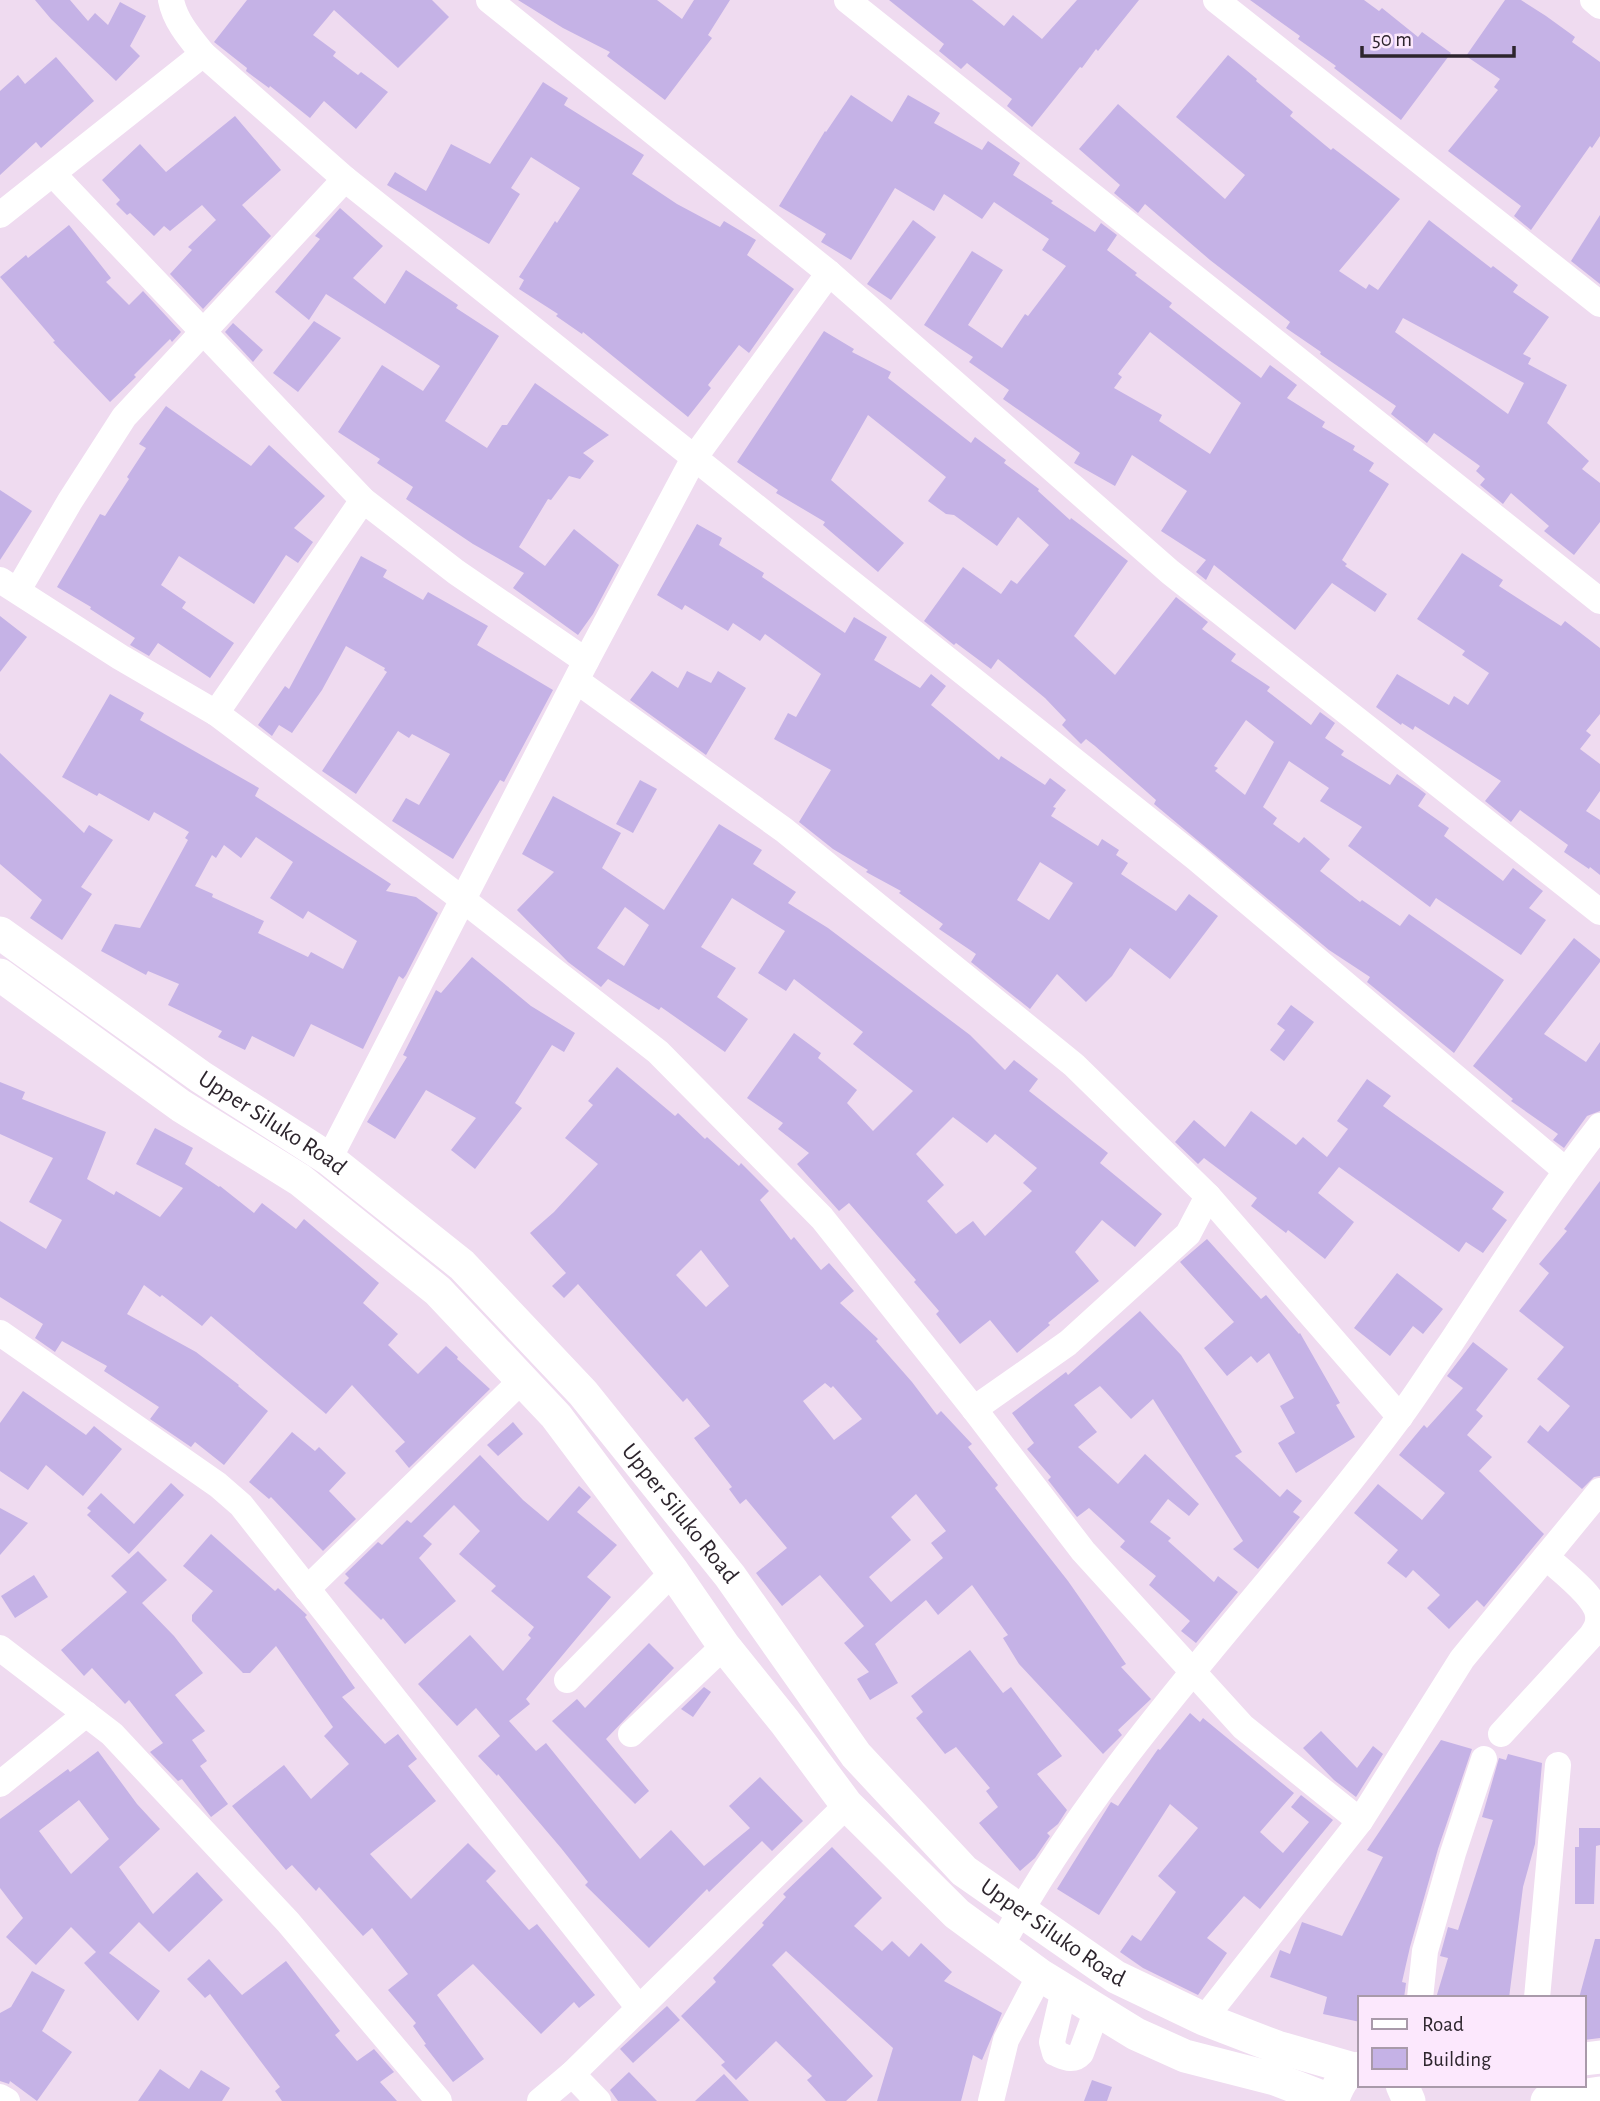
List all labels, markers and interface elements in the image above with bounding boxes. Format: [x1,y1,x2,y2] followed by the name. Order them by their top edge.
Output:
[1362,14,1514,58] scale bar
[1372,29,1412,50] text: 50 m
[194,1066,351,1180] street label: Upper Siluko Road
[617,1439,743,1588] street label: Upper Siluko Road
[976,1874,1129,1992] street label: Upper Siluko Road
[1358,1996,1586,2087] legend
[1422,2014,1464,2035] text: Road
[1422,2049,1492,2070] text: Building

